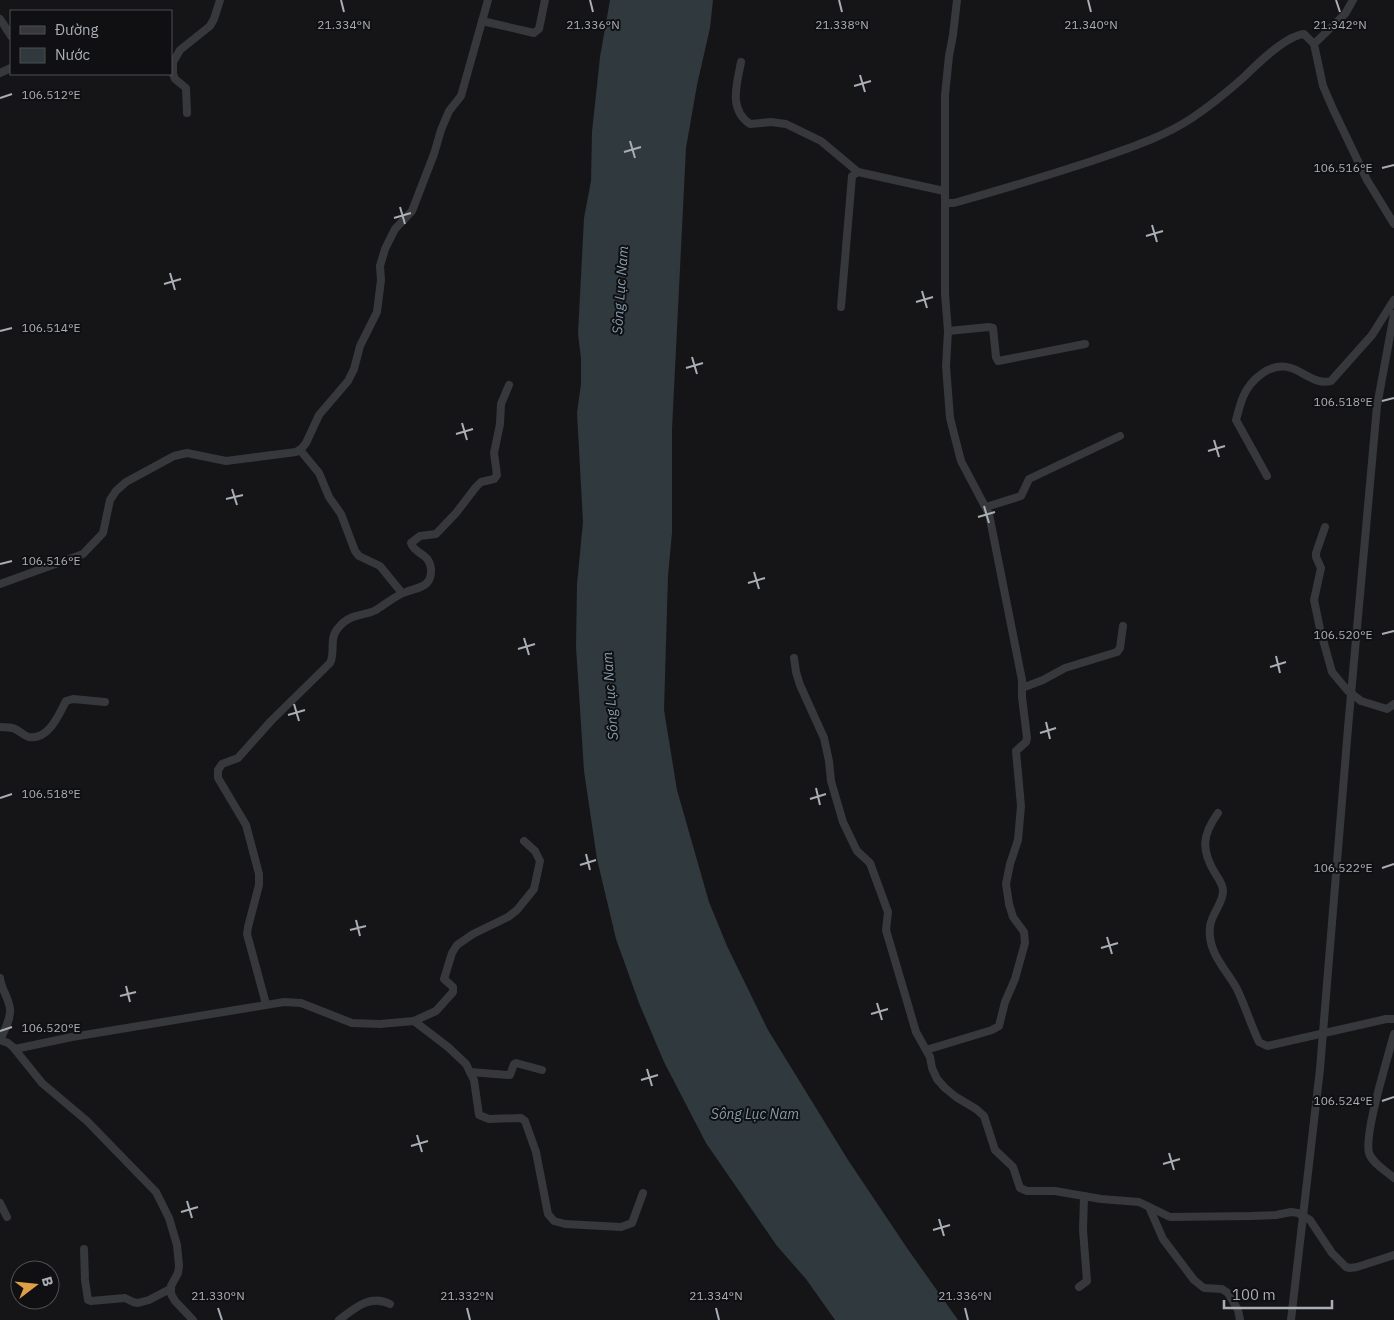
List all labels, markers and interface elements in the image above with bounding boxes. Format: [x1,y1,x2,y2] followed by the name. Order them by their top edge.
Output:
[10,10,172,75] legend
[317,17,371,32] text: 21.334°N
[566,17,620,32] text: 21.336°N
[815,17,869,32] text: 21.338°N
[1064,17,1118,32] text: 21.340°N
[1313,17,1367,32] text: 21.342°N
[55,20,99,39] text: Đường
[55,45,91,64] text: Nước
[21,87,81,102] text: 106.512°E
[1313,160,1373,175] text: 106.516°E
[608,245,632,335] water label: Sông Lục Nam
[21,320,81,335] text: 106.514°E
[1313,394,1373,409] text: 106.518°E
[21,553,81,568] text: 106.516°E
[1313,627,1373,642] text: 106.520°E
[598,651,622,741] water label: Sông Lục Nam
[21,786,81,801] text: 106.518°E
[1313,860,1373,875] text: 106.522°E
[21,1020,81,1035] text: 106.520°E
[1313,1093,1373,1108] text: 106.524°E
[711,1105,799,1123] water label: Sông Lục Nam
[10,1260,60,1310] north arrow
[38,1274,57,1288] text: B
[1224,1278,1332,1310] scale bar
[1232,1285,1276,1304] text: 100 m
[191,1288,245,1303] text: 21.330°N
[440,1288,494,1303] text: 21.332°N
[689,1288,743,1303] text: 21.334°N
[938,1288,992,1303] text: 21.336°N

